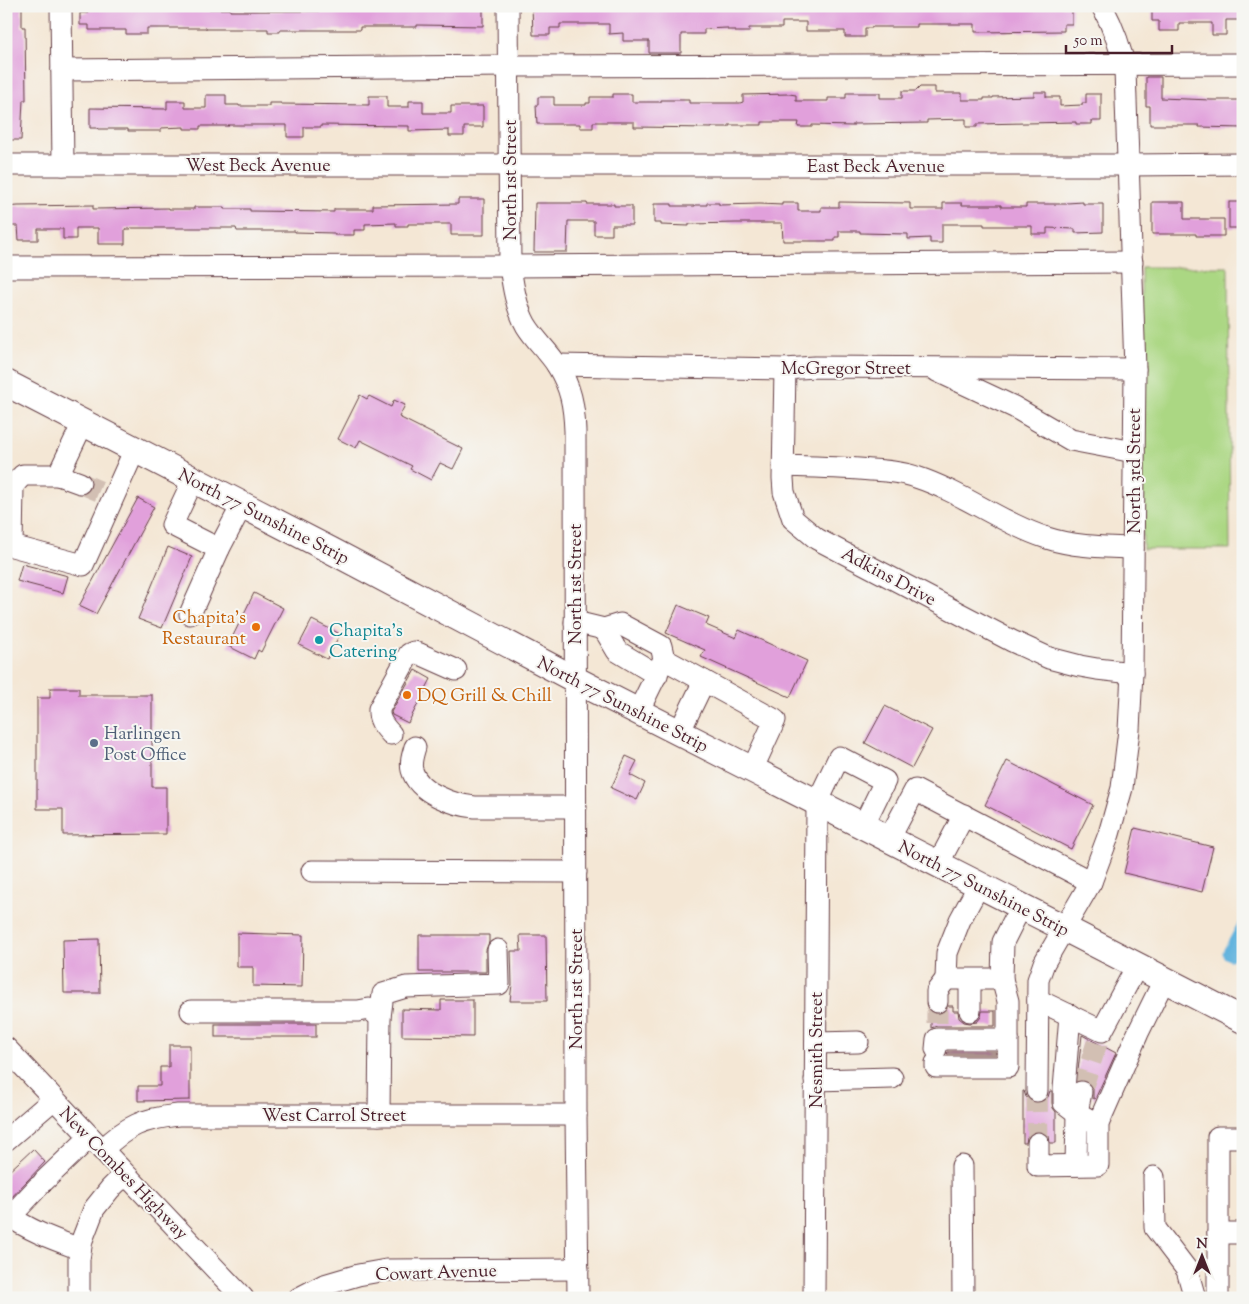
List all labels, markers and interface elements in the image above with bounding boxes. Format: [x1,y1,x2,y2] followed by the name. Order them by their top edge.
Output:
[1066,22,1173,54] scale bar
[1073,31,1103,52] text: 50 m
[499,120,525,240] street label: North 1st Street
[185,154,331,180] street label: West Beck Avenue
[807,155,945,181] street label: East Beck Avenue
[781,357,911,383] street label: McGregor Street
[1123,408,1149,534] street label: North 3rd Street
[173,463,353,572] street label: North 77 Sunshine Strip
[564,524,590,644] street label: North 1st Street
[836,542,940,614] street label: Adkins Drive
[162,606,246,653] place label: Chapita's Restaurant
[329,619,403,666] place label: Chapita's Catering
[250,621,262,633] marker: Chapita's Restaurant
[313,634,325,646] marker: Chapita's Catering
[532,651,712,760] street label: North 77 Sunshine Strip
[417,684,552,710] place label: DQ Grill & Chill
[401,689,413,701] marker: DQ Grill & Chill
[104,722,187,769] place label: Harlingen Post Office
[88,737,100,749] marker: Harlingen Post Office
[893,835,1073,944] street label: North 77 Sunshine Strip
[565,929,591,1049] street label: North 1st Street
[805,992,831,1108] street label: Nesmith Street
[52,1102,193,1247] street label: New Combes Highway
[262,1104,406,1130] street label: West Carrol Street
[1176,1232,1226,1282] north arrow
[1196,1235,1208,1255] text: N
[375,1259,497,1289] street label: Cowart Avenue

